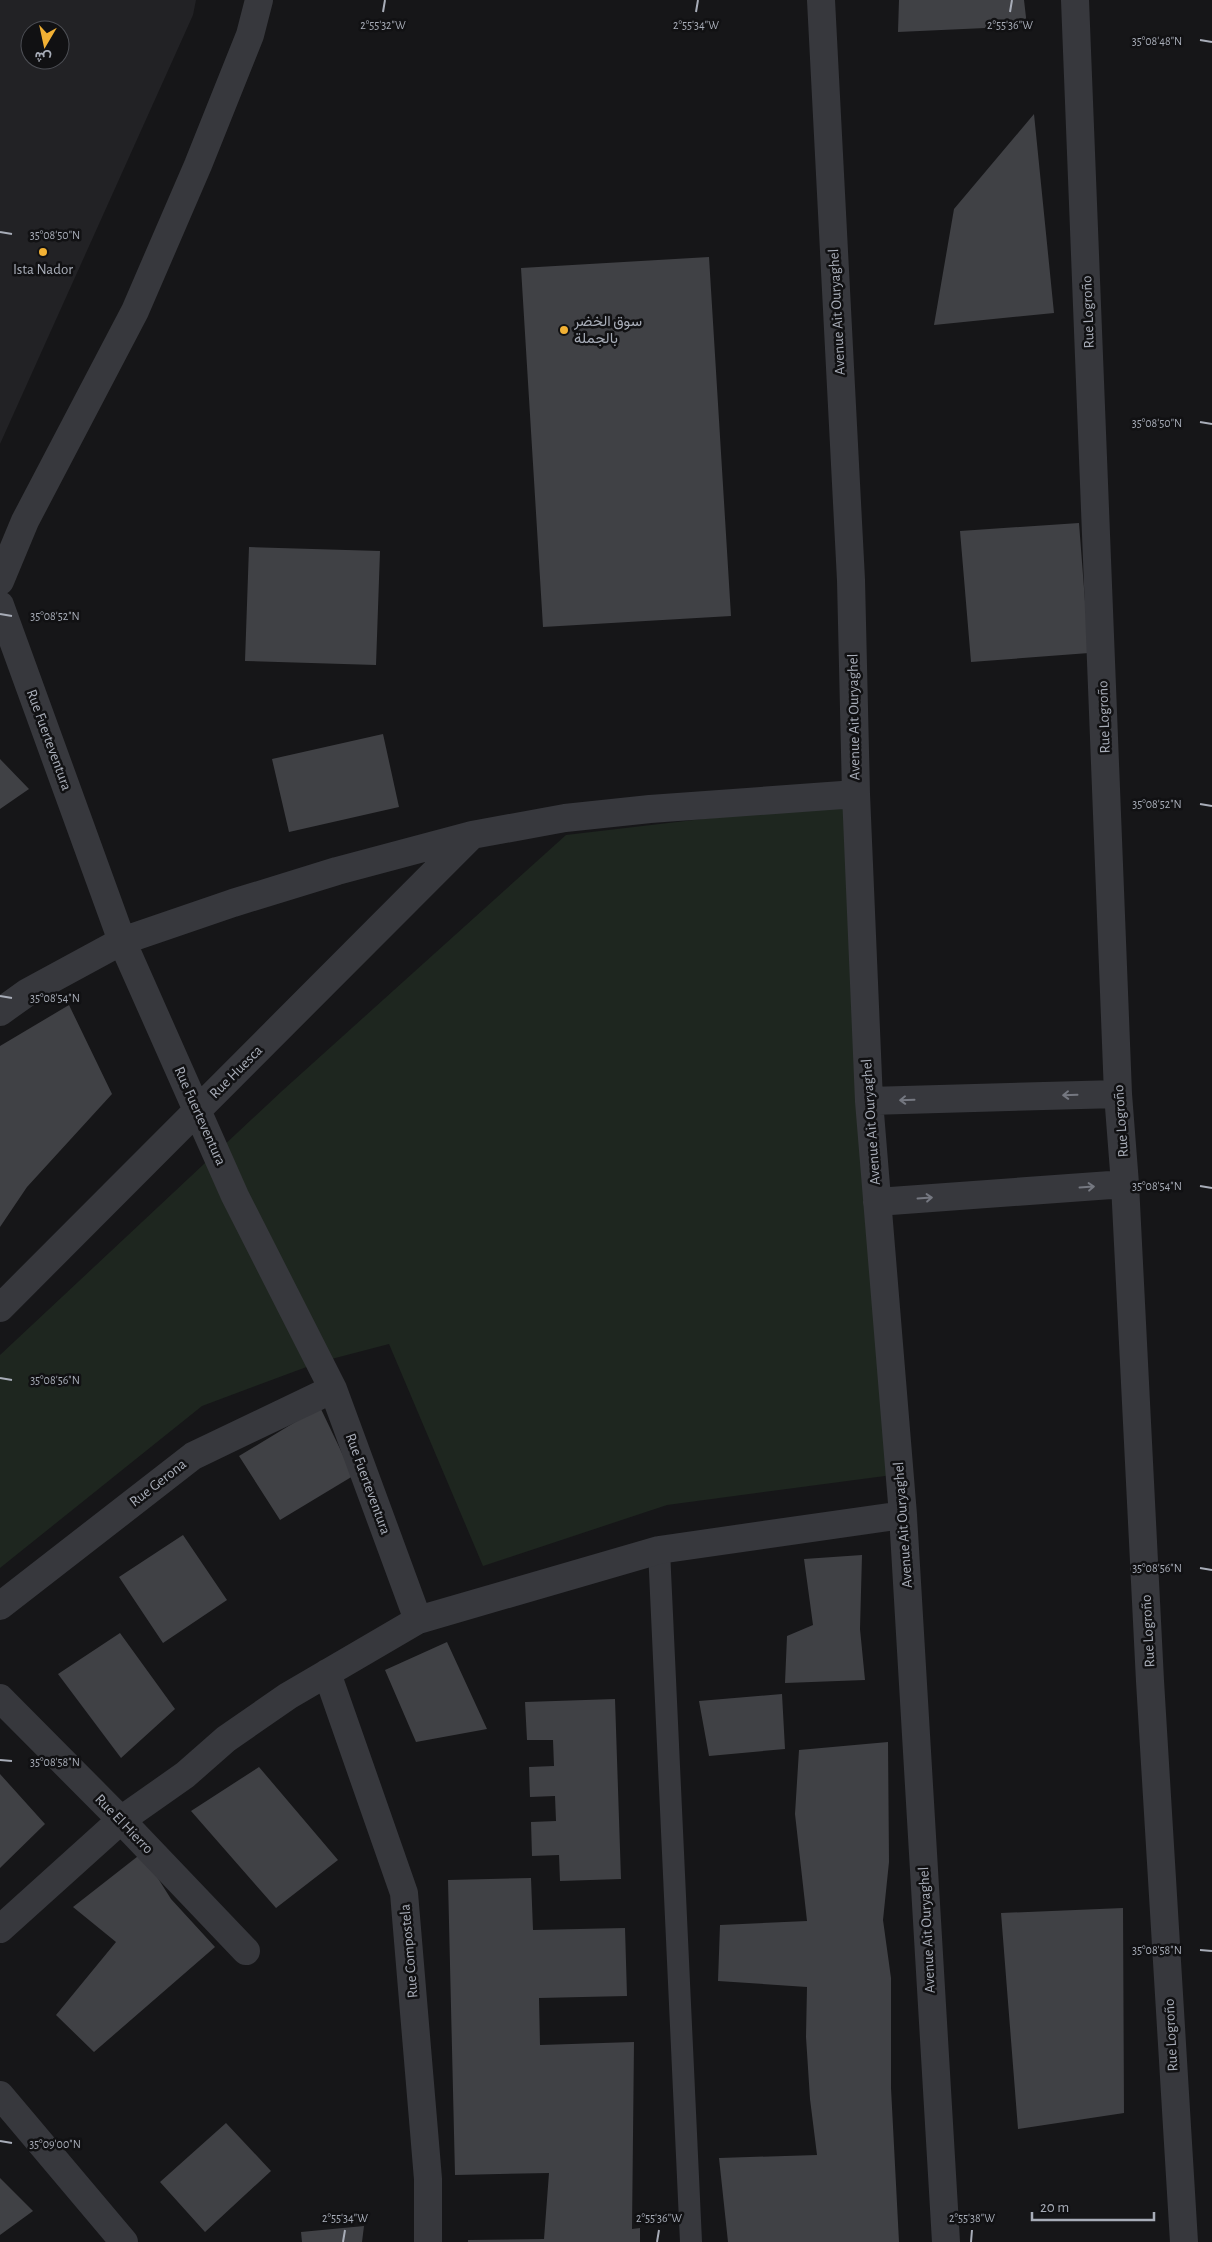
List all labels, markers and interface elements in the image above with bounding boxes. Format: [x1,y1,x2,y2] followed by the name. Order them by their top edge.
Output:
[360,19,406,31] text: 2°55'32"W
[673,19,719,31] text: 2°55'34"W
[987,19,1033,31] text: 2°55'36"W
[20,20,70,70] north arrow
[1132,35,1182,47] text: 35°08'48"N
[34,48,53,65] text: ش
[30,229,80,241] text: 35°08'50"N
[37,246,49,258] marker: Ista Nador
[826,248,848,376] street label: Avenue Ait Ouryaghel
[13,262,73,277] place label: Ista Nador
[1079,275,1097,349] street label: Rue Logroño
[573,314,642,347] place label: سوق الخضر بالجملة
[558,324,570,336] marker: سوق الخضر بالجملة
[1132,417,1182,429] text: 35°08'50"N
[30,610,80,622] text: 35°08'52"N
[845,654,863,780] street label: Avenue Ait Ouryaghel
[1095,680,1113,754] street label: Rue Logroño
[24,687,74,793] street label: Rue Fuerteventura
[1132,798,1182,810] text: 35°08'52"N
[30,992,80,1004] text: 35°08'54"N
[207,1043,265,1101] street label: Rue Huesca
[859,1058,883,1186] street label: Avenue Ait Ouryaghel
[171,1064,229,1168] street label: Rue Fuerteventura
[1111,1084,1131,1158] street label: Rue Logroño
[1062,1090,1078,1100] one-way arrow
[899,1095,916,1105] one-way arrow
[1132,1180,1182,1192] text: 35°08'54"N
[1079,1182,1095,1191] one-way arrow
[917,1194,933,1203] one-way arrow
[30,1374,80,1386] text: 35°08'56"N
[343,1431,393,1537] street label: Rue Fuerteventura
[127,1456,189,1510] street label: Rue Gerona
[891,1461,915,1589] street label: Avenue Ait Ouryaghel
[1132,1562,1182,1574] text: 35°08'56"N
[1139,1594,1157,1668] street label: Rue Logroño
[30,1756,80,1768] text: 35°08'58"N
[92,1791,156,1857] street label: Rue El Hierro
[916,1866,938,1994] street label: Avenue Ait Ouryaghel
[397,1903,421,1999] street label: Rue Compostela
[1132,1944,1182,1956] text: 35°08'58"N
[1162,1998,1180,2072] street label: Rue Logroño
[29,2138,81,2150] text: 35°09'00"N
[1032,2190,1154,2222] scale bar
[1040,2200,1069,2215] text: 20 m
[322,2212,368,2224] text: 2°55'34"W
[636,2212,682,2224] text: 2°55'36"W
[949,2212,995,2224] text: 2°55'38"W

